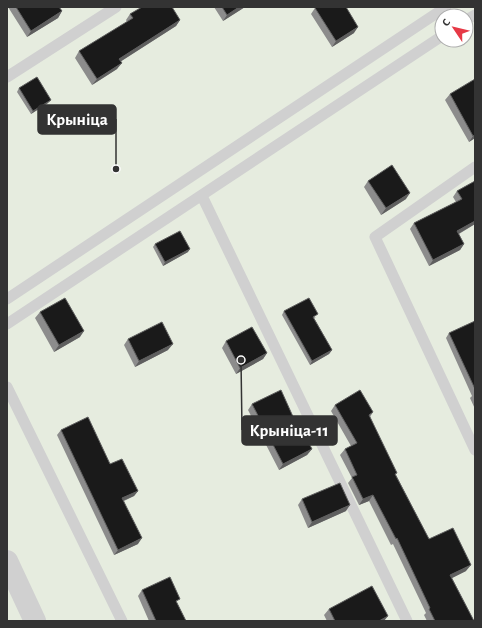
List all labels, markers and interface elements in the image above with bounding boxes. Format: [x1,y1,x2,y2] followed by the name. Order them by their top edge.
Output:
[434,8,474,48] north arrow
[440,17,452,28] text: С
[38,105,116,134] callout: Крыніца
[46,111,108,128] text: Крыніца
[242,416,337,445] callout: Крыніца-11
[249,422,329,439] text: Крыніца-11

